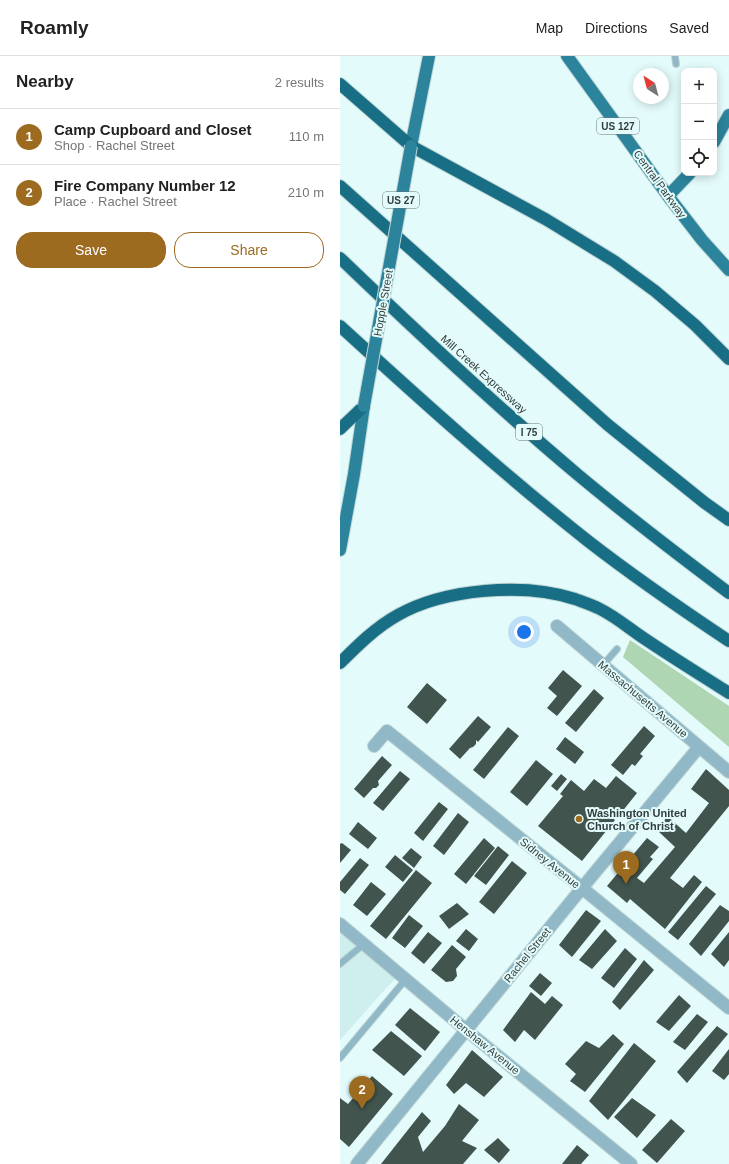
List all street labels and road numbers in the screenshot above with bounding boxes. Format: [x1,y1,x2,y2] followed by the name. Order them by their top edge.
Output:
[597,118,639,134] road number: US 127
[631,148,689,221] street label: Central Parkway
[383,192,419,208] road number: US 27
[371,269,395,337] street label: Hopple Street
[439,332,530,416] street label: Mill Creek Expressway
[516,424,542,440] road number: I 75
[596,658,690,740] street label: Massachusetts Avenue
[518,835,582,891] street label: Sidney Avenue
[501,925,553,985] street label: Rachel Street
[448,1013,522,1077] street label: Henshaw Avenue

